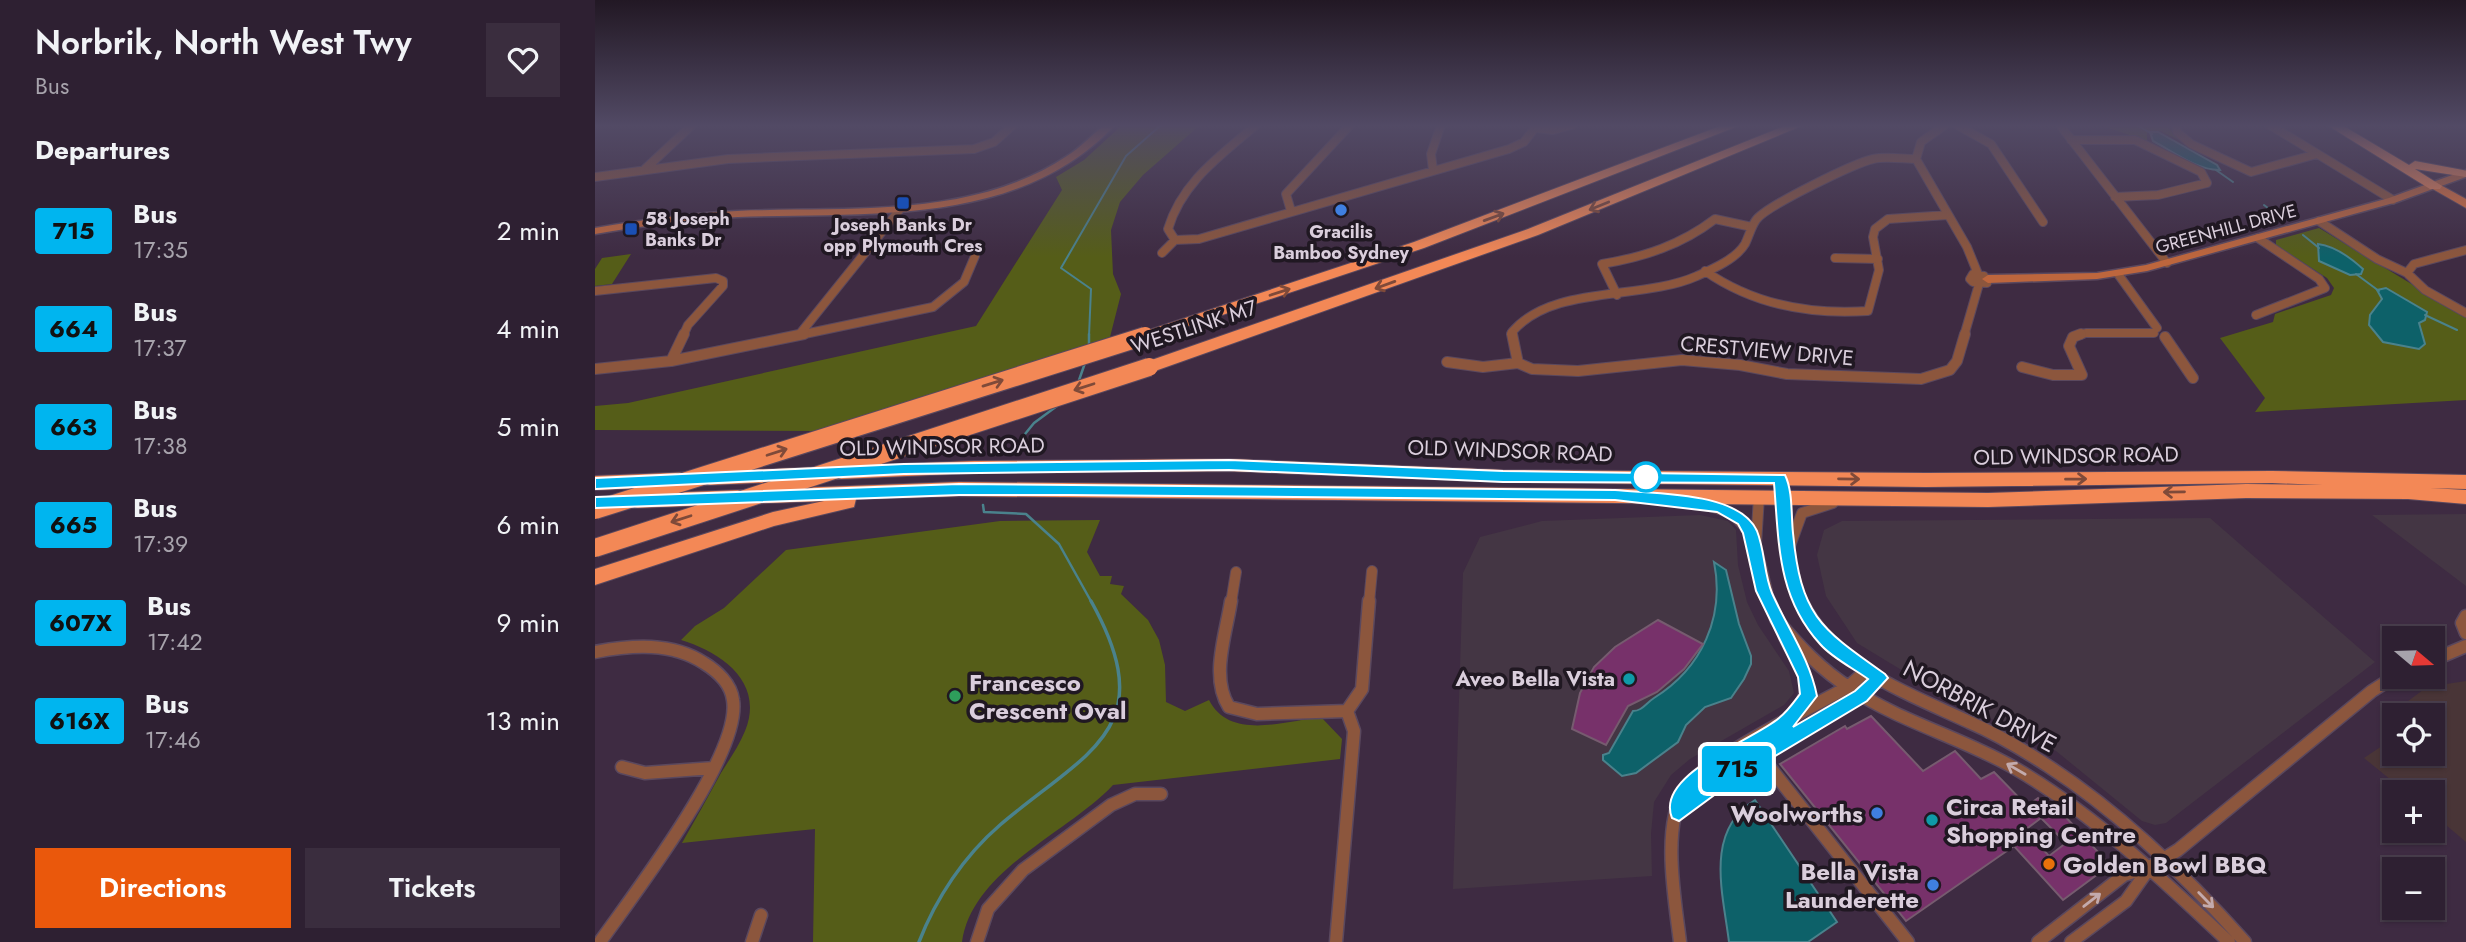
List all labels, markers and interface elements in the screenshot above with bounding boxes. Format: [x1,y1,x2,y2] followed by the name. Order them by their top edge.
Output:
[35,19,412,66] text: Norbrik, North West Twy
[486,23,560,97] button: heart
[35,69,69,103] text: Bus
[35,131,170,169] text: Departures
[133,195,177,233] text: Bus
[895,195,911,211] marker: Joseph Banks Dr opp Plymouth Cres
[2153,198,2299,260] street label: GREENHILL DRIVE
[1588,201,1610,214] one-way arrow
[1333,202,1349,218] marker: Gracilis Bamboo Sydney
[645,206,730,253] place label: 58 Joseph Banks Dr
[1483,210,1505,223] one-way arrow
[497,212,560,250] text: 2 min
[823,212,983,259] place label: Joseph Banks Dr opp Plymouth Cres
[52,213,95,248] text: 715
[1273,219,1409,266] place label: Gracilis Bamboo Sydney
[623,221,639,237] marker: 58 Joseph Banks Dr
[133,233,188,267] text: 17:35
[1375,280,1397,293] one-way arrow
[1268,285,1290,297] one-way arrow
[133,293,177,331] text: Bus
[1127,293,1261,361] street label: WESTLINK M7
[496,310,560,348] text: 4 min
[49,311,98,346] text: 664
[1679,328,1855,374] street label: CRESTVIEW DRIVE
[133,331,187,365] text: 17:37
[982,376,1004,389] one-way arrow
[1073,382,1095,395] one-way arrow
[133,391,177,429] text: Bus
[497,408,560,446] text: 5 min
[50,409,97,444] text: 663
[133,429,187,463] text: 17:38
[839,430,1045,464] street label: OLD WINDSOR ROAD
[1407,432,1613,470] street label: OLD WINDSOR ROAD
[1973,439,2179,473] street label: OLD WINDSOR ROAD
[765,445,787,458] one-way arrow
[1631,462,1661,492] unlabelled marker
[1837,472,1860,486] one-way arrow
[2065,472,2088,486] one-way arrow
[2163,485,2186,499] one-way arrow
[133,489,177,527] text: Bus
[497,506,560,544] text: 6 min
[50,507,97,542] text: 665
[671,514,693,526] one-way arrow
[133,527,188,561] text: 17:39
[147,587,191,625] text: Bus
[497,604,560,642] text: 9 min
[49,605,112,640] text: 607X
[147,625,203,659] text: 17:42
[2382,626,2445,690] north arrow
[2382,626,2445,920] map controls
[1897,651,2063,761] street label: NORBRIK DRIVE
[1454,664,1615,694] place label: Aveo Bella Vista
[969,665,1126,728] place label: Francesco Crescent Oval
[1621,671,1637,687] marker: Aveo Bella Vista
[145,685,189,723] text: Bus
[947,688,963,704] marker: Francesco Crescent Oval
[486,702,560,740] text: 13 min
[49,703,110,738] text: 616X
[2382,703,2445,766] button: locate
[145,723,201,757] text: 17:46
[1697,746,1777,792] line badge: 715
[1716,751,1758,786] text: 715
[2006,762,2027,775] one-way arrow
[2382,780,2445,843] button: +
[1946,789,2136,852] place label: Circa Retail Shopping Centre
[1730,796,1863,831] place label: Woolworths
[1869,805,1885,821] marker: Woolworths
[1924,812,1940,828] marker: Circa Retail Shopping Centre
[2063,847,2267,882] place label: Golden Bowl BBQ
[35,848,291,928] button: Directions
[305,848,560,928] button: Tickets
[1785,854,1919,917] place label: Bella Vista Launderette
[2041,856,2057,872] marker: Golden Bowl BBQ
[2382,857,2445,920] button: −
[1925,877,1941,893] marker: Bella Vista Launderette
[2197,891,2214,908] one-way arrow
[2082,893,2101,908] one-way arrow

